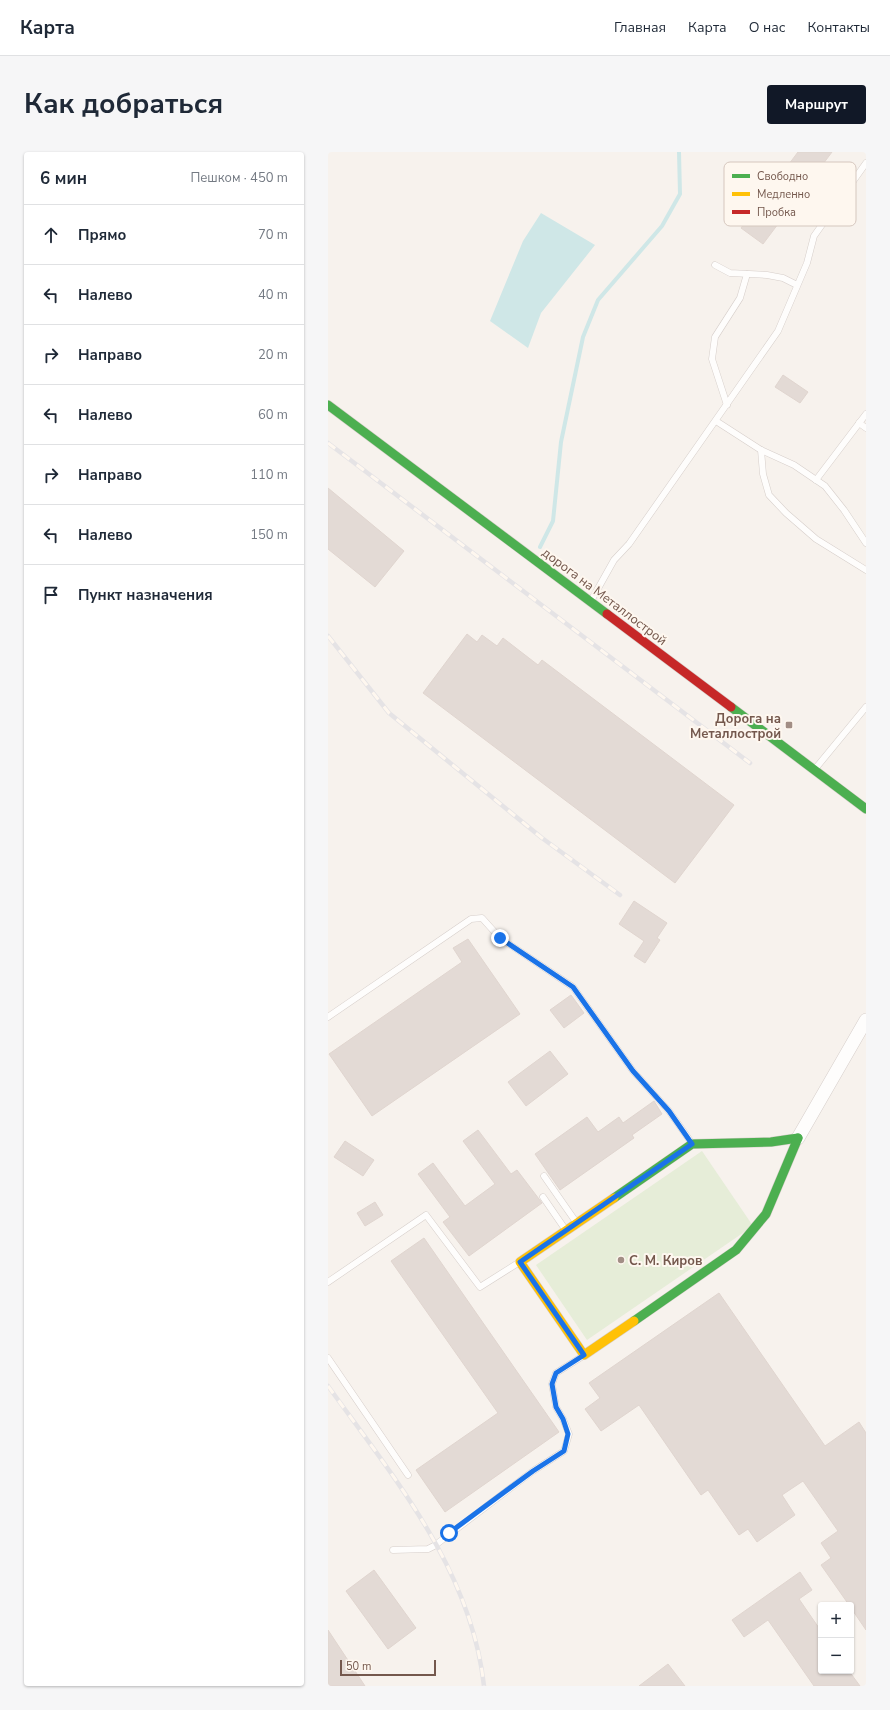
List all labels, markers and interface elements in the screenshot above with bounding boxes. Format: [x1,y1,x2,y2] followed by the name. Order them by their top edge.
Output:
[20,15,75,41] text: Карта
[614,18,666,37] text: Главная
[688,18,727,37] text: Карта
[749,18,785,37] text: О нас
[807,18,870,37] text: Контакты
[24,85,223,123] text: Как добраться
[767,85,866,124] button: Маршрут
[724,162,856,226] legend
[40,167,87,190] text: 6 мин
[190,169,288,187] text: Пешком · 450 m
[757,169,808,184] text: Свободно
[757,187,810,202] text: Медленно
[757,205,796,220] text: Пробка
[40,224,62,246] icon: ahead
[78,225,126,245] text: Прямо
[258,226,288,244] text: 70 m
[40,284,62,306] icon: left
[78,285,133,305] text: Налево
[258,286,288,304] text: 40 m
[40,344,62,366] icon: right
[78,345,142,365] text: Направо
[258,346,288,364] text: 20 m
[40,404,62,426] icon: left
[78,405,133,425] text: Налево
[258,406,288,424] text: 60 m
[40,464,62,486] icon: right
[78,465,142,485] text: Направо
[250,466,288,484] text: 110 m
[40,524,62,546] icon: left
[78,525,133,545] text: Налево
[250,526,288,544] text: 150 m
[538,544,670,650] street label: дорога на Металлострой
[40,584,62,606] icon: arrive
[78,585,213,605] text: Пункт назначения
[690,710,781,743] place label: Дорога на Металлострой
[784,720,794,730] marker: Дорога на Металлострой
[491,929,509,947] route end
[629,1252,702,1270] place label: С. М. Киров
[616,1255,626,1265] marker: С. М. Киров
[440,1524,458,1542] route start
[818,1602,854,1674] map controls
[818,1602,854,1638] button: +
[818,1638,854,1674] button: −
[340,1658,436,1677] scale bar
[346,1659,371,1674] text: 50 m

